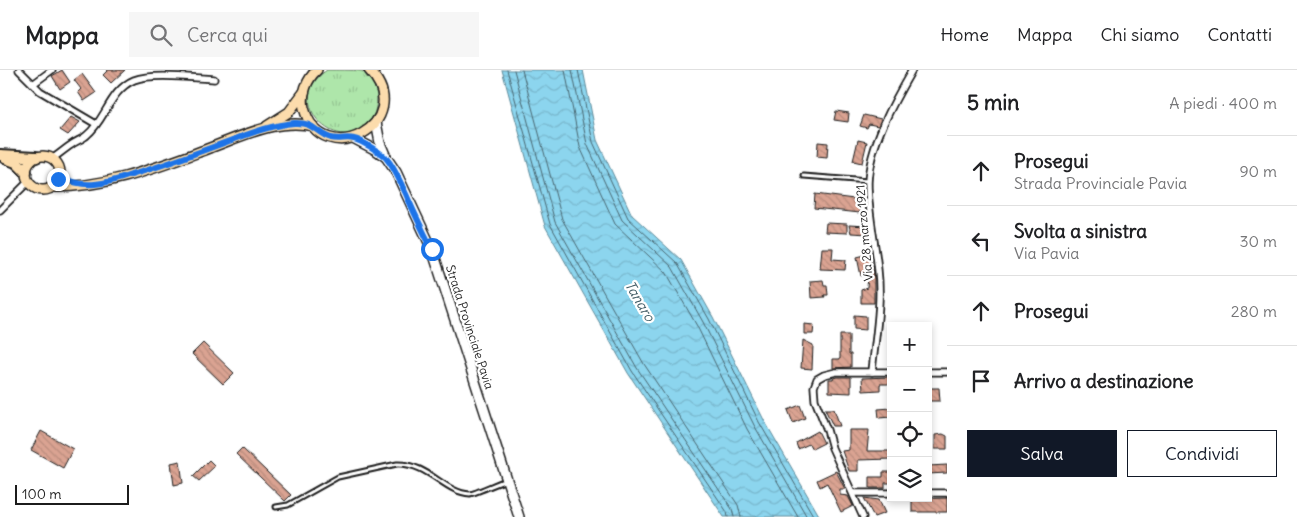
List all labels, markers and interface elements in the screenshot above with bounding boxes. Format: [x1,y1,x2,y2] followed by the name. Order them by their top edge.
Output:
[129,12,479,57] search box
[25,20,99,50] text: Mappa
[147,21,175,49] icon: search
[187,23,268,47] text: Cerca qui
[940,23,989,46] text: Home
[1017,23,1072,46] text: Mappa
[1100,23,1179,46] text: Chi siamo
[1207,23,1272,46] text: Contatti
[967,89,1019,116] text: 5 min
[1169,93,1277,113] text: A piedi · 400 m
[1014,149,1089,173] text: Prosegui
[967,157,995,185] icon: ahead
[1239,161,1277,181] text: 90 m
[47,168,70,191] route end
[1014,173,1187,193] text: Strada Provinciale Pavia
[852,184,876,282] street label: Via 28 marzo 1921
[1014,219,1147,243] text: Svolta a sinistra
[967,227,995,255] icon: left
[1240,231,1277,251] text: 30 m
[421,238,444,261] route start
[1014,243,1079,263] text: Via Pavia
[443,263,497,391] street label: Strada Provinciale Pavia
[621,278,660,325] water label: Tanaro
[967,297,995,325] icon: ahead
[1014,299,1089,323] text: Prosegui
[1231,301,1277,321] text: 280 m
[887,322,932,502] map controls
[887,322,932,367] button: +
[887,367,932,412] button: −
[967,367,995,395] icon: arrive
[1014,369,1193,393] text: Arrivo a destinazione
[887,412,932,457] button: locate
[967,430,1117,477] button: Salva
[1127,430,1277,477] button: Condividi
[887,457,932,502] button: layers
[15,482,129,505] scale bar
[22,485,62,503] text: 100 m

